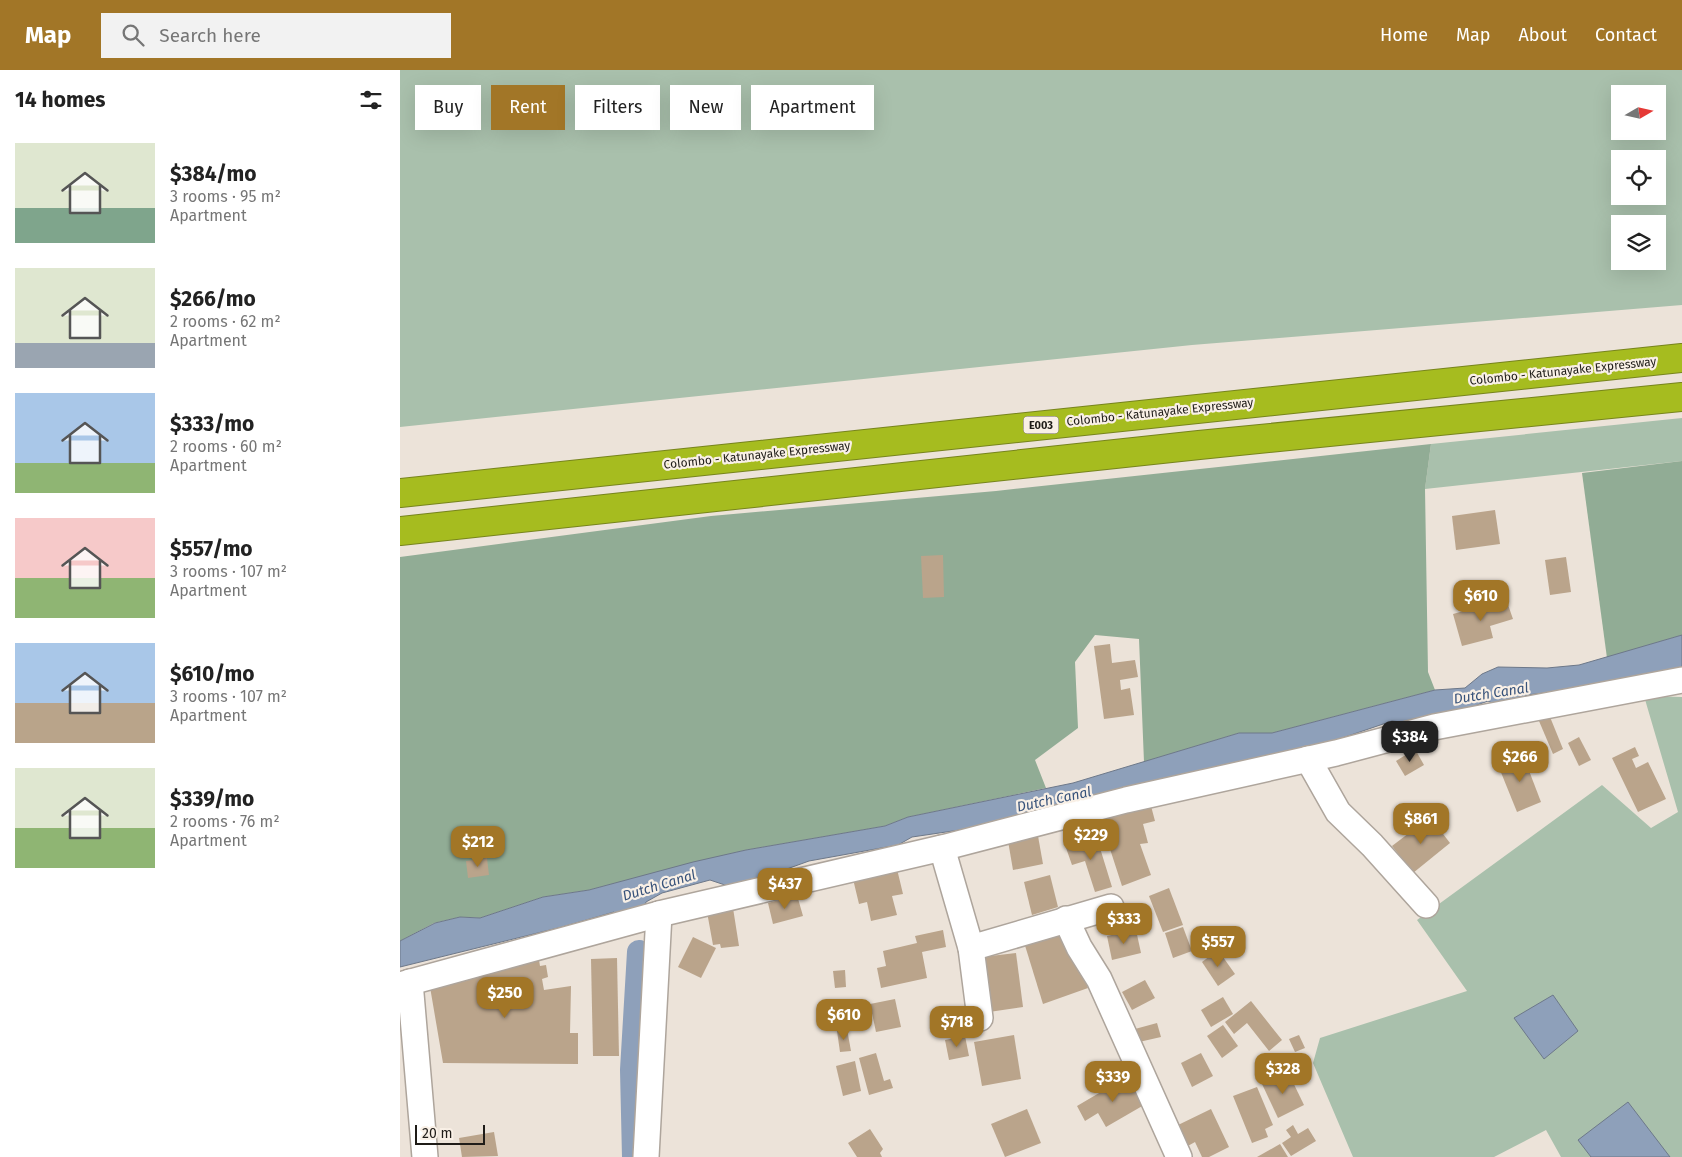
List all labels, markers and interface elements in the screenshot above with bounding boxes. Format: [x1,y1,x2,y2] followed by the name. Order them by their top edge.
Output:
[101,13,451,58] search box
[25,21,71,49] text: Map
[119,21,147,49] icon: search
[159,24,261,47] text: Search here
[1380,24,1428,46] text: Home
[1456,24,1490,46] text: Map
[1518,24,1567,46] text: About
[1595,24,1657,46] text: Contact
[415,85,481,130] chip: Buy
[491,85,565,130] chip: Rent
[575,85,660,130] chip: Filters
[670,85,741,130] chip: New
[751,85,874,130] chip: Apartment
[1611,85,1666,140] north arrow
[1611,85,1666,270] map controls
[357,86,385,114] icon: filters
[15,87,105,113] text: 14 homes
[1611,150,1666,205] button: locate
[170,161,256,187] text: $384/mo
[55,163,115,223] icon: home
[170,187,281,206] text: 3 rooms · 95 m²
[170,206,247,225] text: Apartment
[1611,215,1666,270] button: layers
[170,286,256,312] text: $266/mo
[55,288,115,348] icon: home
[170,312,281,331] text: 2 rooms · 62 m²
[170,331,247,350] text: Apartment
[1469,354,1657,388] street label: Colombo - Katunayake Expressway
[1066,395,1254,429] street label: Colombo - Katunayake Expressway
[170,411,254,437] text: $333/mo
[55,413,115,473] icon: home
[1024,416,1058,434] road number: E003
[170,437,282,456] text: 2 rooms · 60 m²
[663,438,851,472] street label: Colombo - Katunayake Expressway
[170,456,247,475] text: Apartment
[170,536,253,562] text: $557/mo
[55,538,115,598] icon: home
[170,562,287,581] text: 3 rooms · 107 m²
[1451,580,1511,622] pin: $610
[170,581,247,600] text: Apartment
[1464,586,1498,605] text: $610
[170,661,255,687] text: $610/mo
[55,663,115,723] icon: home
[1452,679,1530,708] water label: Dutch Canal
[170,687,287,706] text: 3 rooms · 107 m²
[170,706,247,725] text: Apartment
[1380,720,1440,763] pin: $384
[1392,727,1428,746] text: $384
[1490,740,1550,783] pin: $266
[1503,747,1537,766] text: $266
[1015,783,1093,816] water label: Dutch Canal
[170,786,254,812] text: $339/mo
[55,788,115,848] icon: home
[1391,802,1451,845] pin: $861
[1404,809,1438,828] text: $861
[170,812,280,831] text: 2 rooms · 76 m²
[1061,818,1121,861] pin: $229
[1074,825,1108,844] text: $229
[448,826,508,868] pin: $212
[170,831,247,850] text: Apartment
[462,832,494,851] text: $212
[620,866,698,905] water label: Dutch Canal
[755,868,815,910] pin: $437
[768,874,802,893] text: $437
[1094,902,1154,945] pin: $333
[1107,909,1141,928] text: $333
[1188,926,1248,968] pin: $557
[1202,932,1234,951] text: $557
[475,976,535,1019] pin: $250
[488,983,522,1002] text: $250
[814,998,874,1041] pin: $610
[827,1005,861,1024] text: $610
[927,1006,987,1048] pin: $718
[941,1012,973,1031] text: $718
[1253,1052,1313,1095] pin: $328
[1266,1059,1300,1078] text: $328
[1083,1060,1143,1103] pin: $339
[1096,1067,1130,1086] text: $339
[415,1122,485,1145] scale bar
[422,1125,452,1142] text: 20 m

